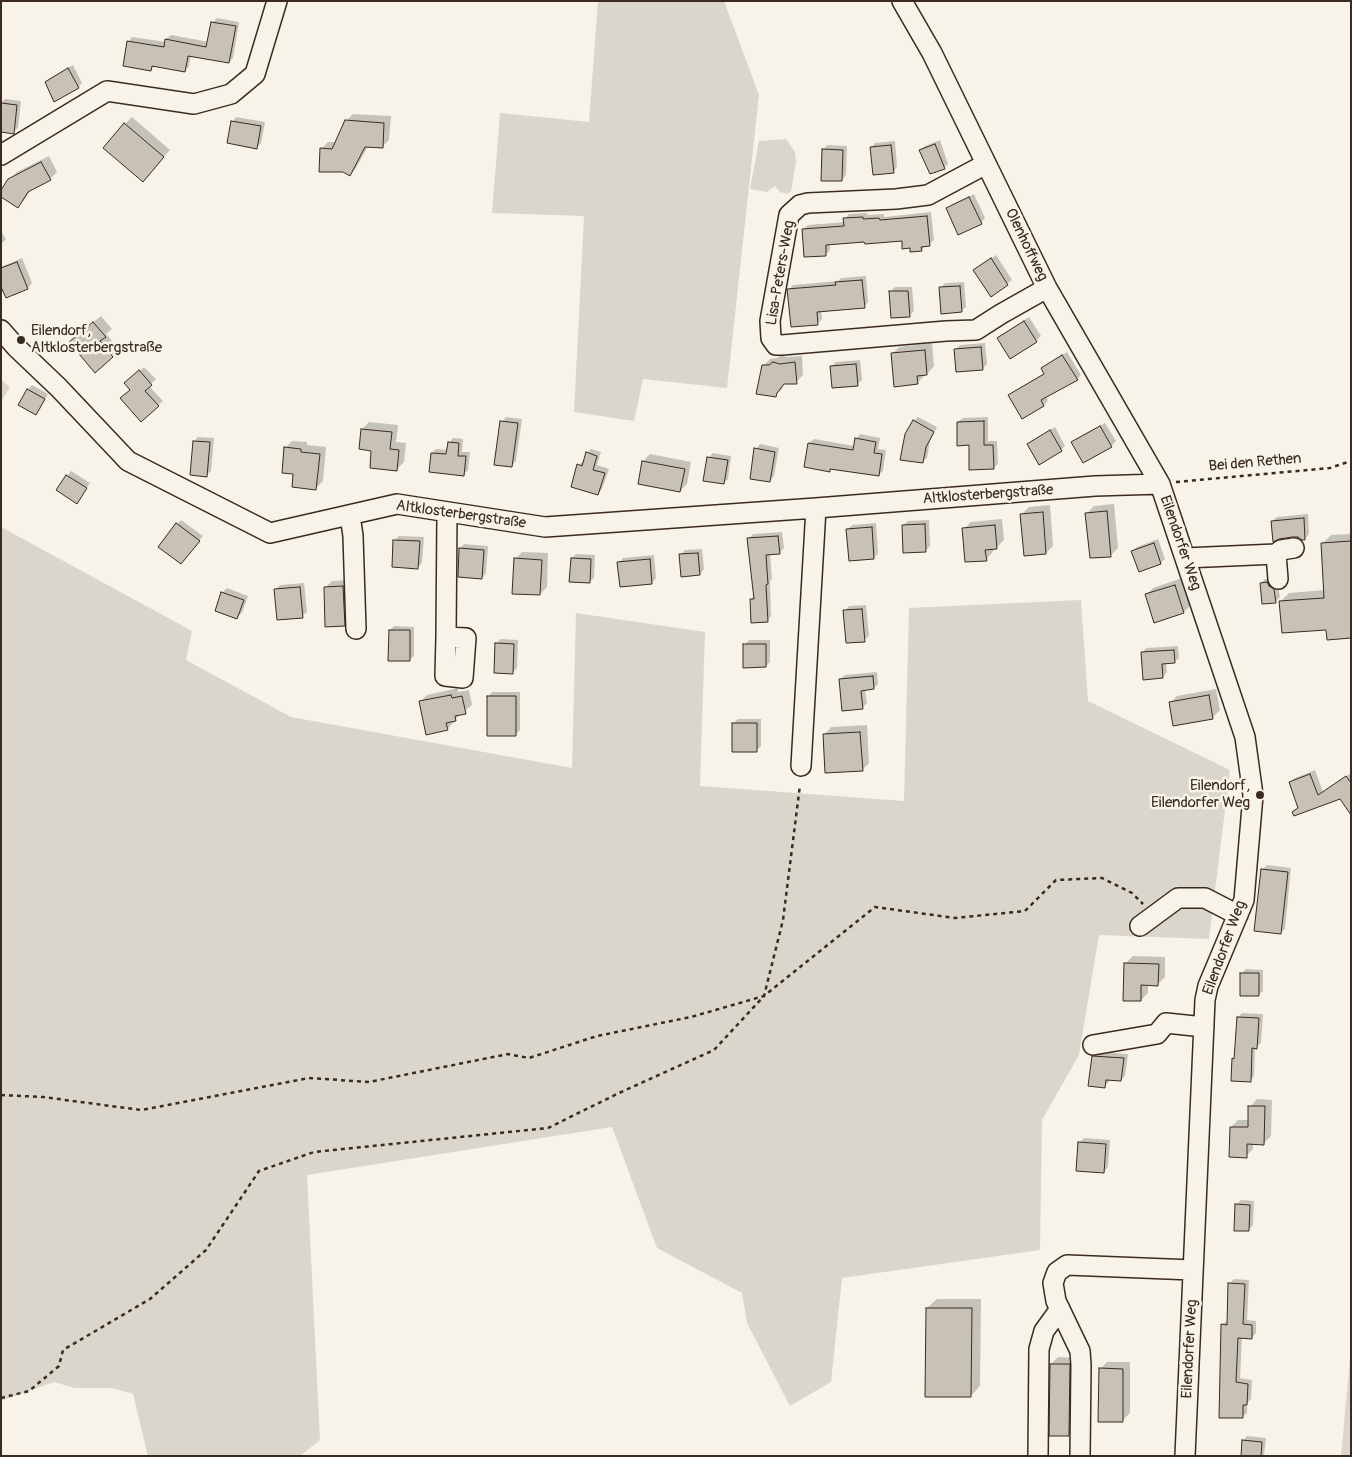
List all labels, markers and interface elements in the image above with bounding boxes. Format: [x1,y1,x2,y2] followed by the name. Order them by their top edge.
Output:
[1001,206,1051,284] street label: Olenhoffweg
[763,219,799,327] street label: Lisa-Peters-Weg
[31,322,162,357] place label: Eilendorf, Altklosterbergstraße
[15,334,27,346] marker: Eilendorf, Altklosterbergstraße
[1208,450,1302,476] street label: Bei den Rethen
[922,481,1054,509] street label: Altklosterbergstraße
[1155,493,1205,593] street label: Eilendorfer Weg
[395,497,527,533] street label: Altklosterbergstraße
[1151,777,1250,812] place label: Eilendorf, Eilendorfer Weg
[1254,789,1266,801] marker: Eilendorf, Eilendorfer Weg
[1200,898,1250,998] street label: Eilendorfer Weg
[1178,1299,1202,1399] street label: Eilendorfer Weg

